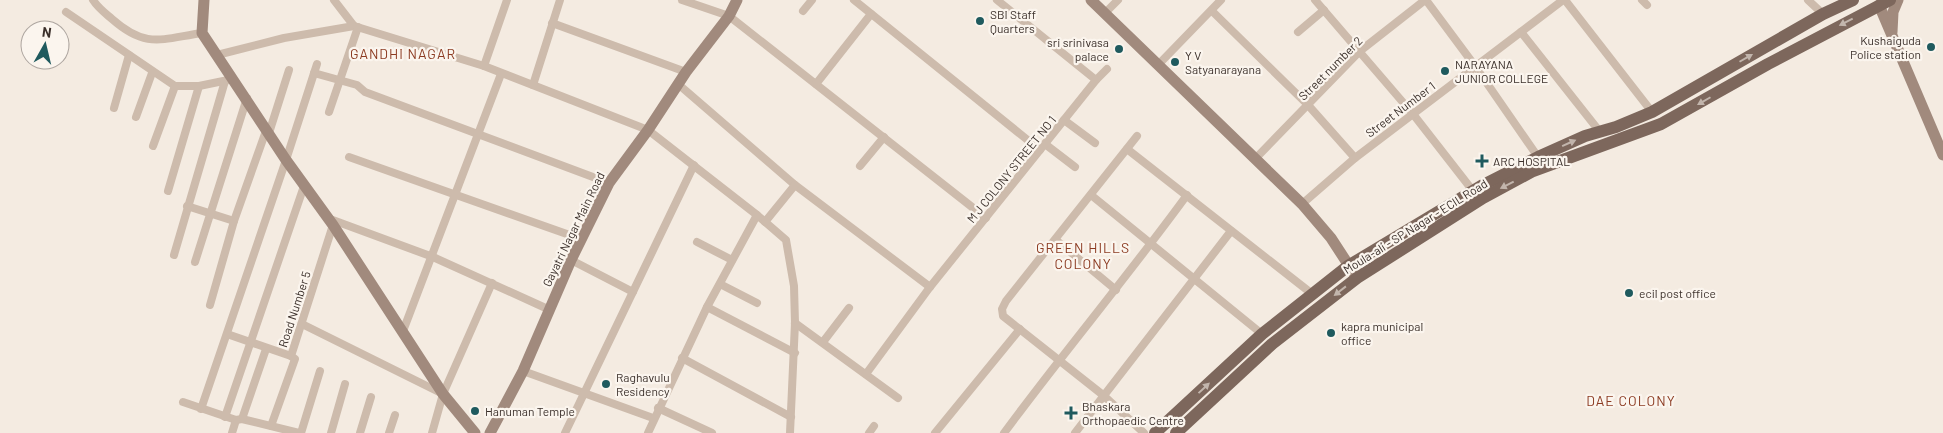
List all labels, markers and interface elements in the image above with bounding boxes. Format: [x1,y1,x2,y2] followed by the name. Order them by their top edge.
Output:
[990,7,1036,35] place label: SBI Staff Quarters
[974,15,986,27] marker: SBI Staff Quarters
[1839,18,1853,26] one-way arrow
[20,20,70,70] north arrow
[41,23,53,41] text: N
[1295,33,1365,103] street label: Street number 2
[1850,33,1921,61] place label: Kushaiguda Police station
[1047,35,1109,63] place label: sri srinivasa palace
[1925,41,1937,53] marker: Kushaiguda Police station
[1113,43,1125,55] marker: sri srinivasa palace
[350,45,456,62] district label: GANDHI NAGAR
[1185,48,1261,76] place label: Y V Satyanarayana
[1739,54,1754,62] one-way arrow
[1169,56,1181,68] marker: Y V Satyanarayana
[1455,57,1548,85] place label: NARAYANA JUNIOR COLLEGE
[1439,65,1451,77] marker: NARAYANA JUNIOR COLLEGE
[1362,78,1438,140] street label: Street Number 1
[1698,96,1711,105] one-way arrow
[964,113,1058,225] street label: M J COLONY STREET NO 1
[1562,139,1576,147] one-way arrow
[1475,154,1489,168] marker: ARC HOSPITAL
[1493,154,1570,168] place label: ARC HOSPITAL
[539,169,607,289] street label: Gayatri Nagar Main Road
[1340,176,1490,276] street label: Moula-ali - SP Nagar - ECIL Road
[1500,181,1514,189] one-way arrow
[1036,239,1130,272] district label: GREEN HILLS COLONY
[275,269,313,349] street label: Road Number 5
[1334,286,1347,296] one-way arrow
[1639,286,1716,300] place label: ecil post office
[1623,287,1635,299] marker: ecil post office
[1341,319,1423,347] place label: kapra municipal office
[1325,327,1337,339] marker: kapra municipal office
[616,370,670,398] place label: Raghavulu Residency
[600,378,612,390] marker: Raghavulu Residency
[1197,382,1209,394] one-way arrow
[1586,392,1676,409] district label: DAE COLONY
[1082,399,1184,427] place label: Bhaskara Orthopaedic Centre
[485,404,575,418] place label: Hanuman Temple
[469,405,481,417] marker: Hanuman Temple
[1064,406,1078,420] marker: Bhaskara Orthopaedic Centre

